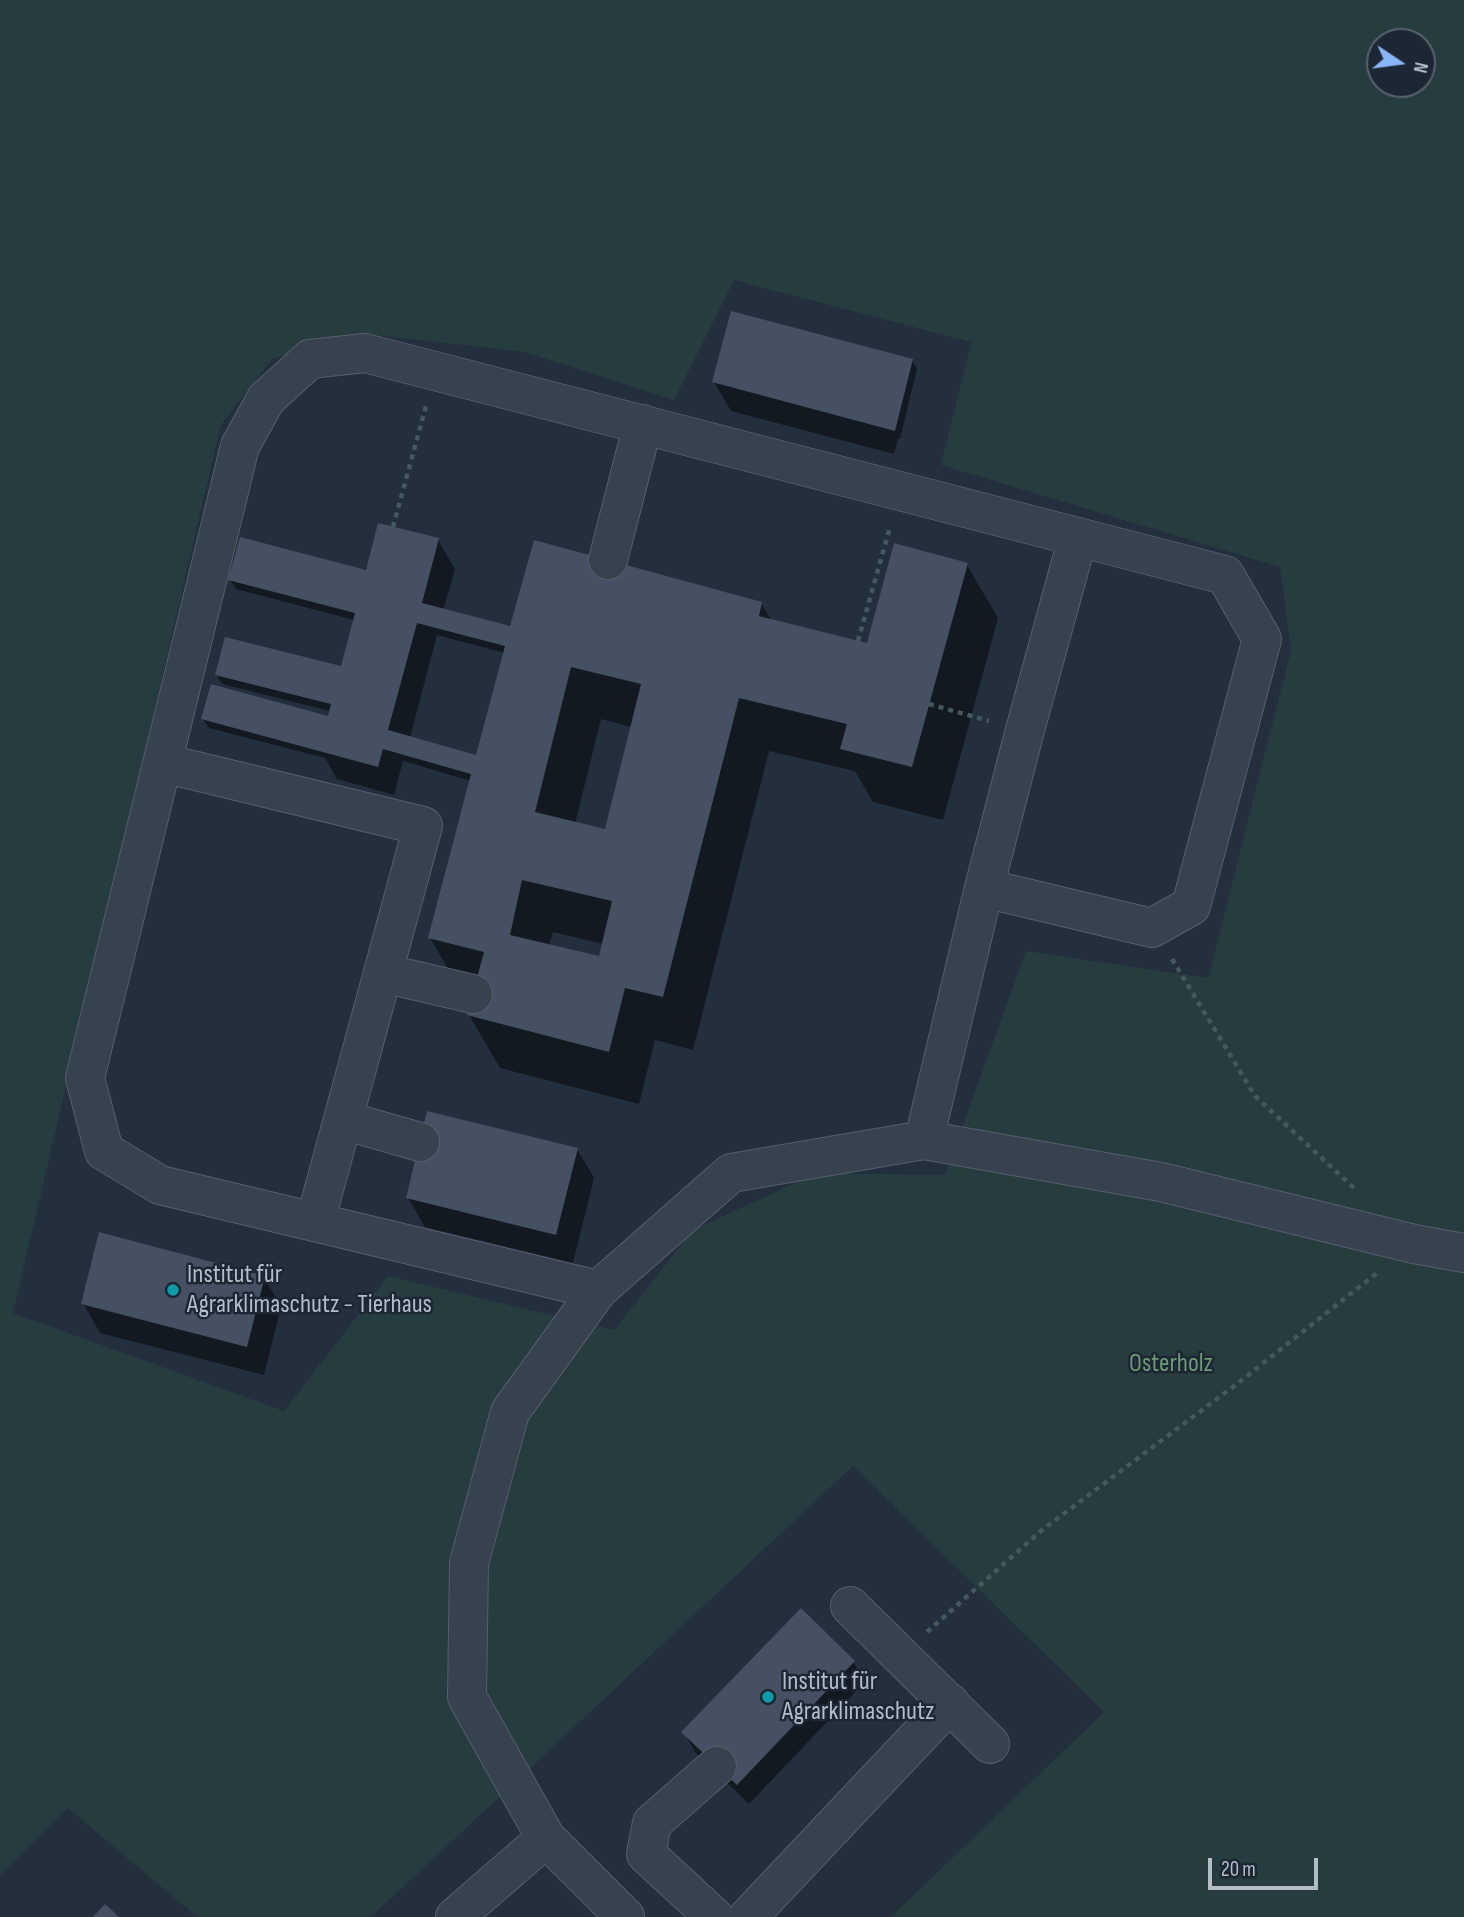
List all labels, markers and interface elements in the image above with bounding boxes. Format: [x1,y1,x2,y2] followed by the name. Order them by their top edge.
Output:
[1366,28,1436,98] north arrow
[1408,60,1432,75] text: N
[187,1259,432,1320] place label: Institut für Agrarklimaschutz - Tierhaus
[165,1282,181,1298] marker: Institut für Agrarklimaschutz - Tierhaus
[1129,1348,1213,1380] park label: Osterholz
[782,1666,934,1728] place label: Institut für Agrarklimaschutz
[760,1689,776,1705] marker: Institut für Agrarklimaschutz
[1212,1843,1322,1887] scale bar
[1221,1857,1256,1882] text: 20 m

